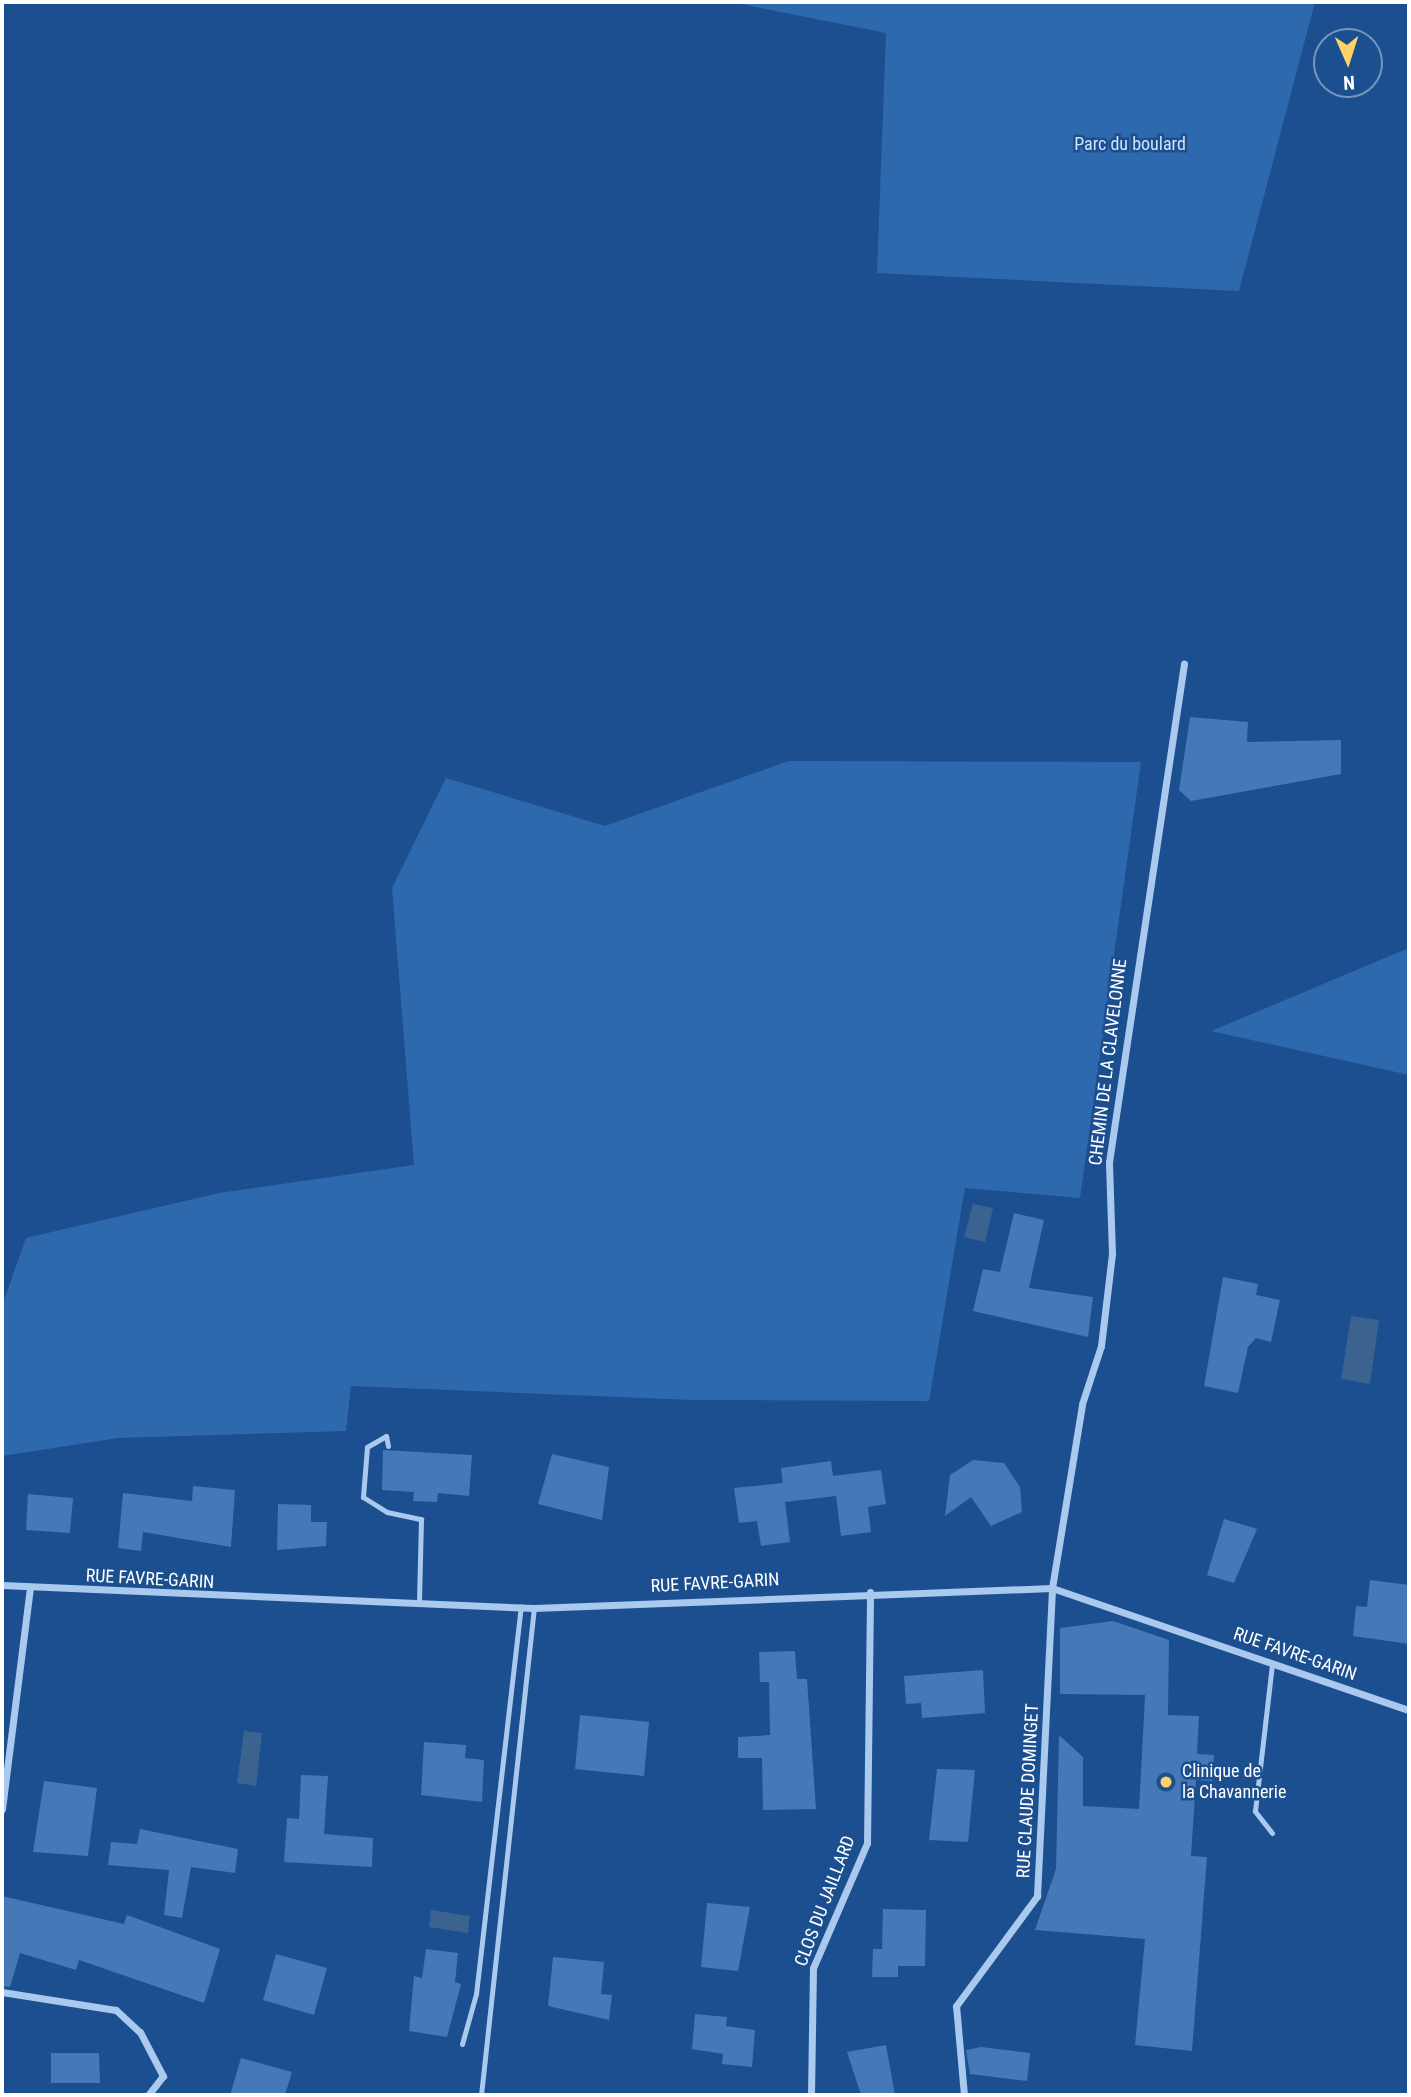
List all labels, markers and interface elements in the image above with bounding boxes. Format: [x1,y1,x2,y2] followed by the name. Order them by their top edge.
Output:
[1313,28,1383,98] north arrow
[1343,71,1355,94] text: N
[1074,133,1186,155] park label: Parc du boulard
[1085,957,1131,1167] street label: CHEMIN DE LA CLAVELONNE
[85,1565,215,1593] street label: RUE FAVRE-GARIN
[650,1569,780,1597] street label: RUE FAVRE-GARIN
[1231,1623,1359,1685] street label: RUE FAVRE-GARIN
[1013,1703,1043,1879] street label: RUE CLAUDE DOMINGET
[1182,1761,1286,1803] place label: Clinique de la Chavannerie
[1156,1772,1176,1792] marker: Clinique de la Chavannerie
[790,1833,860,1969] street label: CLOS DU JAILLARD

